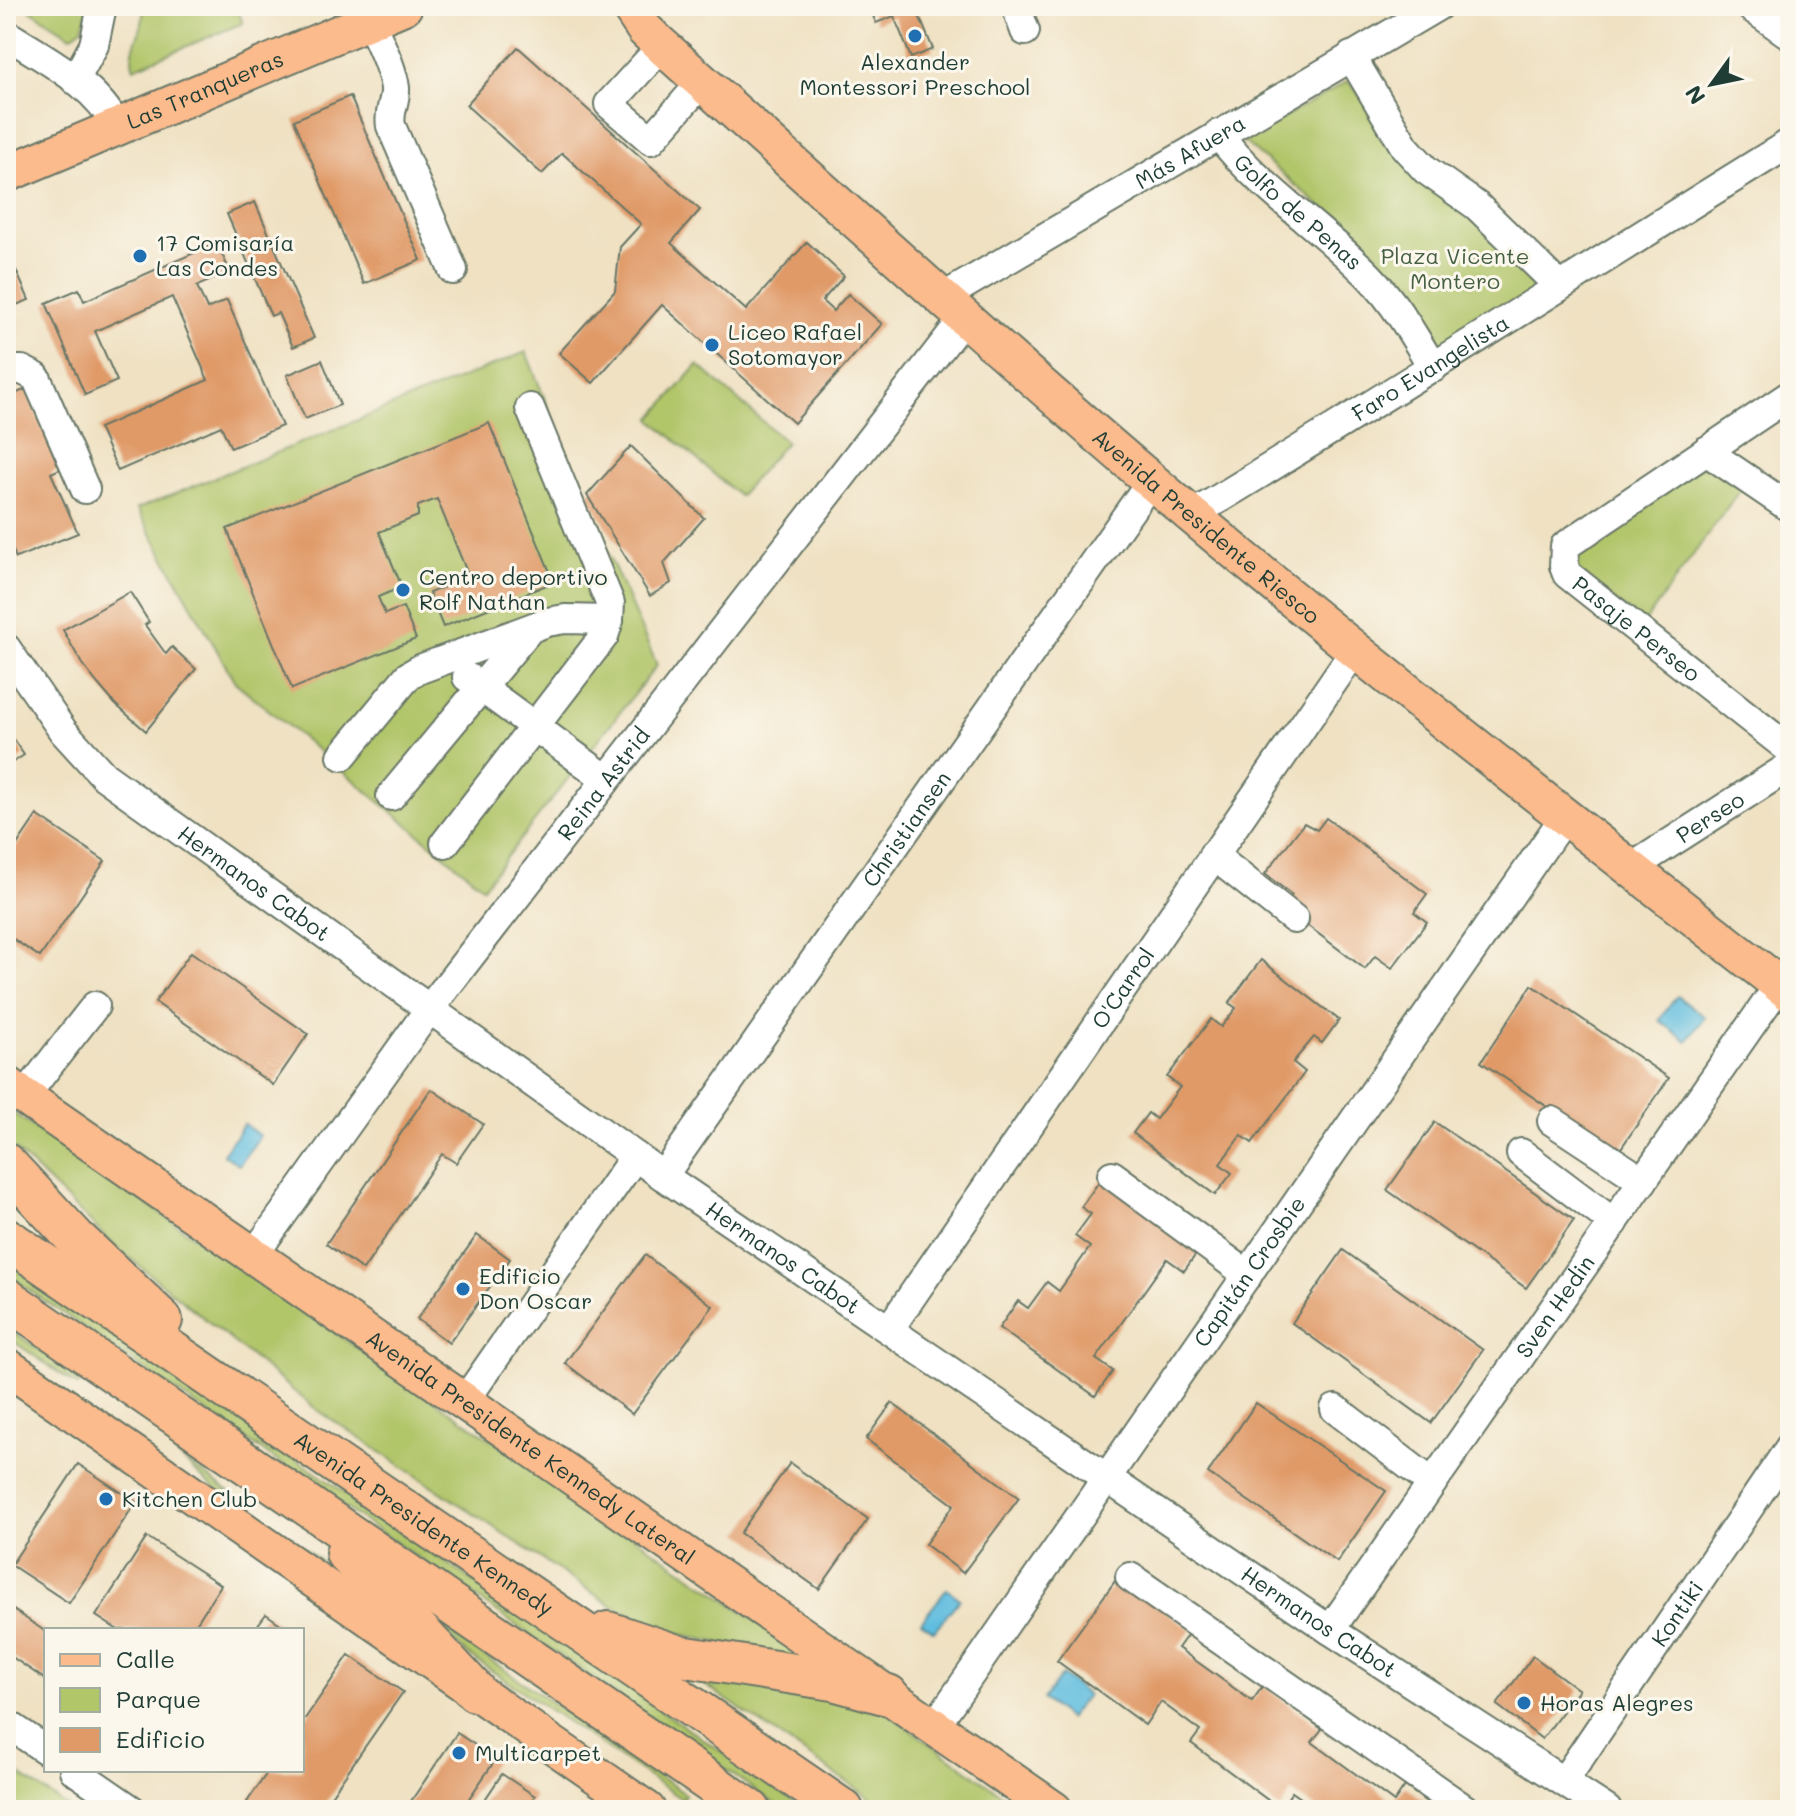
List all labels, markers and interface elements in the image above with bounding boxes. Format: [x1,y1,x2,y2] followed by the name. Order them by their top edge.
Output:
[906,27,924,45] marker: Alexander Montessori Preschool
[122,44,288,135] street label: Las Tranqueras
[1672,44,1752,124] north arrow
[799,47,1031,101] place label: Alexander Montessori Preschool
[1678,80,1712,110] text: N
[1129,108,1250,195] street label: Más Afuera
[1228,147,1369,276] street label: Golfo de Penas
[156,228,294,282] place label: 17 Comisaría Las Condes
[1381,241,1529,295] park label: Plaza Vicente Montero
[131,247,149,265] marker: 17 Comisaría Las Condes
[1346,307,1514,428] street label: Faro Evangelista
[728,317,862,371] place label: Liceo Rafael Sotomayor
[703,336,721,354] marker: Liceo Rafael Sotomayor
[1087,422,1326,630] street label: Avenida Presidente Riesco
[419,562,608,616] place label: Centro deportivo Rolf Nathan
[1567,569,1707,688] street label: Pasaje Perseo
[394,581,412,599] marker: Centro deportivo Rolf Nathan
[550,721,656,846] street label: Reina Astrid
[855,765,957,892] street label: Christiansen
[1670,784,1749,849] street label: Perseo
[172,819,336,947] street label: Hermanos Cabot
[1085,942,1161,1034] street label: O'Carrol
[1187,1190,1311,1352] street label: Capitán Crosbie
[700,1194,866,1320] street label: Hermanos Cabot
[1509,1249,1601,1364] street label: Sven Hedin
[479,1261,592,1315] place label: Edificio Don Oscar
[454,1280,472,1298] marker: Edificio Don Oscar
[361,1323,699,1571] street label: Avenida Presidente Kennedy Lateral
[289,1427,559,1621] street label: Avenida Presidente Kennedy
[122,1484,257,1513] place label: Kitchen Club
[97,1490,115,1508] marker: Kitchen Club
[1236,1559,1402,1683] street label: Hermanos Cabot
[1644,1575,1709,1652] street label: Kontiki
[44,1628,304,1772] legend
[116,1643,175,1674] text: Calle
[116,1683,201,1714] text: Parque
[1540,1688,1694,1717] place label: Horas Alegres
[1515,1694,1533,1712] marker: Horas Alegres
[116,1723,205,1754] text: Edificio
[475,1738,601,1767] place label: Multicarpet
[450,1744,468,1762] marker: Multicarpet

